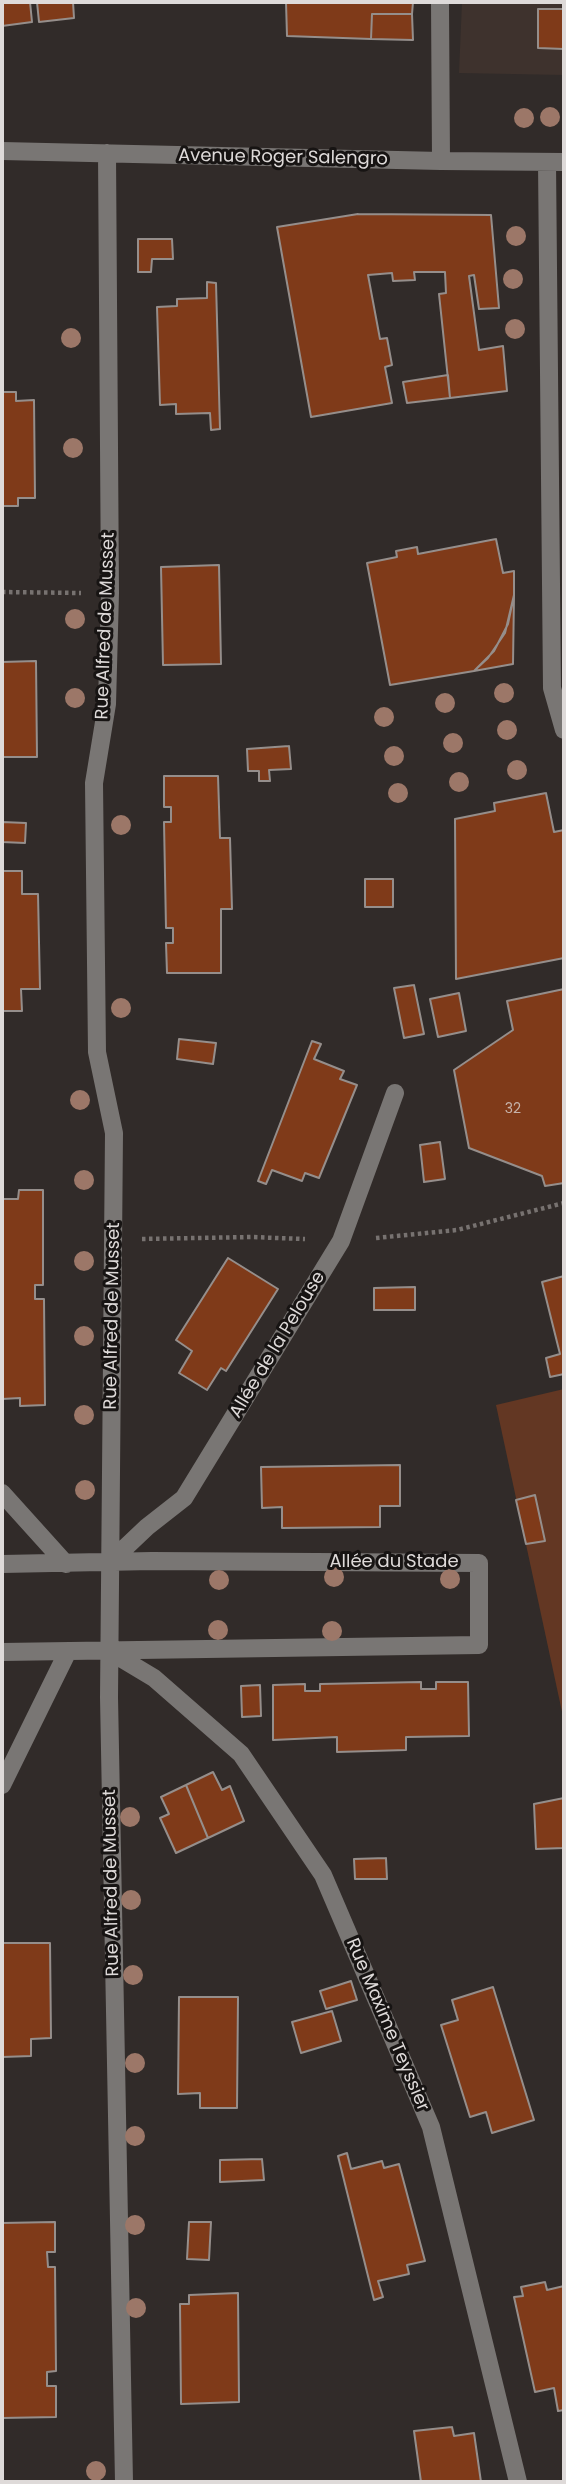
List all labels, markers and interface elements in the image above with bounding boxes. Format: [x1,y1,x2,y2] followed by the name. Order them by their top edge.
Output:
[178,145,388,171] street label: Avenue Roger Salengro
[92,532,120,720] street label: Rue Alfred de Musset
[505,1101,521,1117] house number: 32
[101,1222,125,1410] street label: Rue Alfred de Musset
[226,1268,330,1422] street label: Allée de la Pelouse
[329,1551,459,1573] street label: Allée du Stade
[100,1789,124,1977] street label: Rue Alfred de Musset
[341,1935,433,2115] street label: Rue Maxime Teyssier

